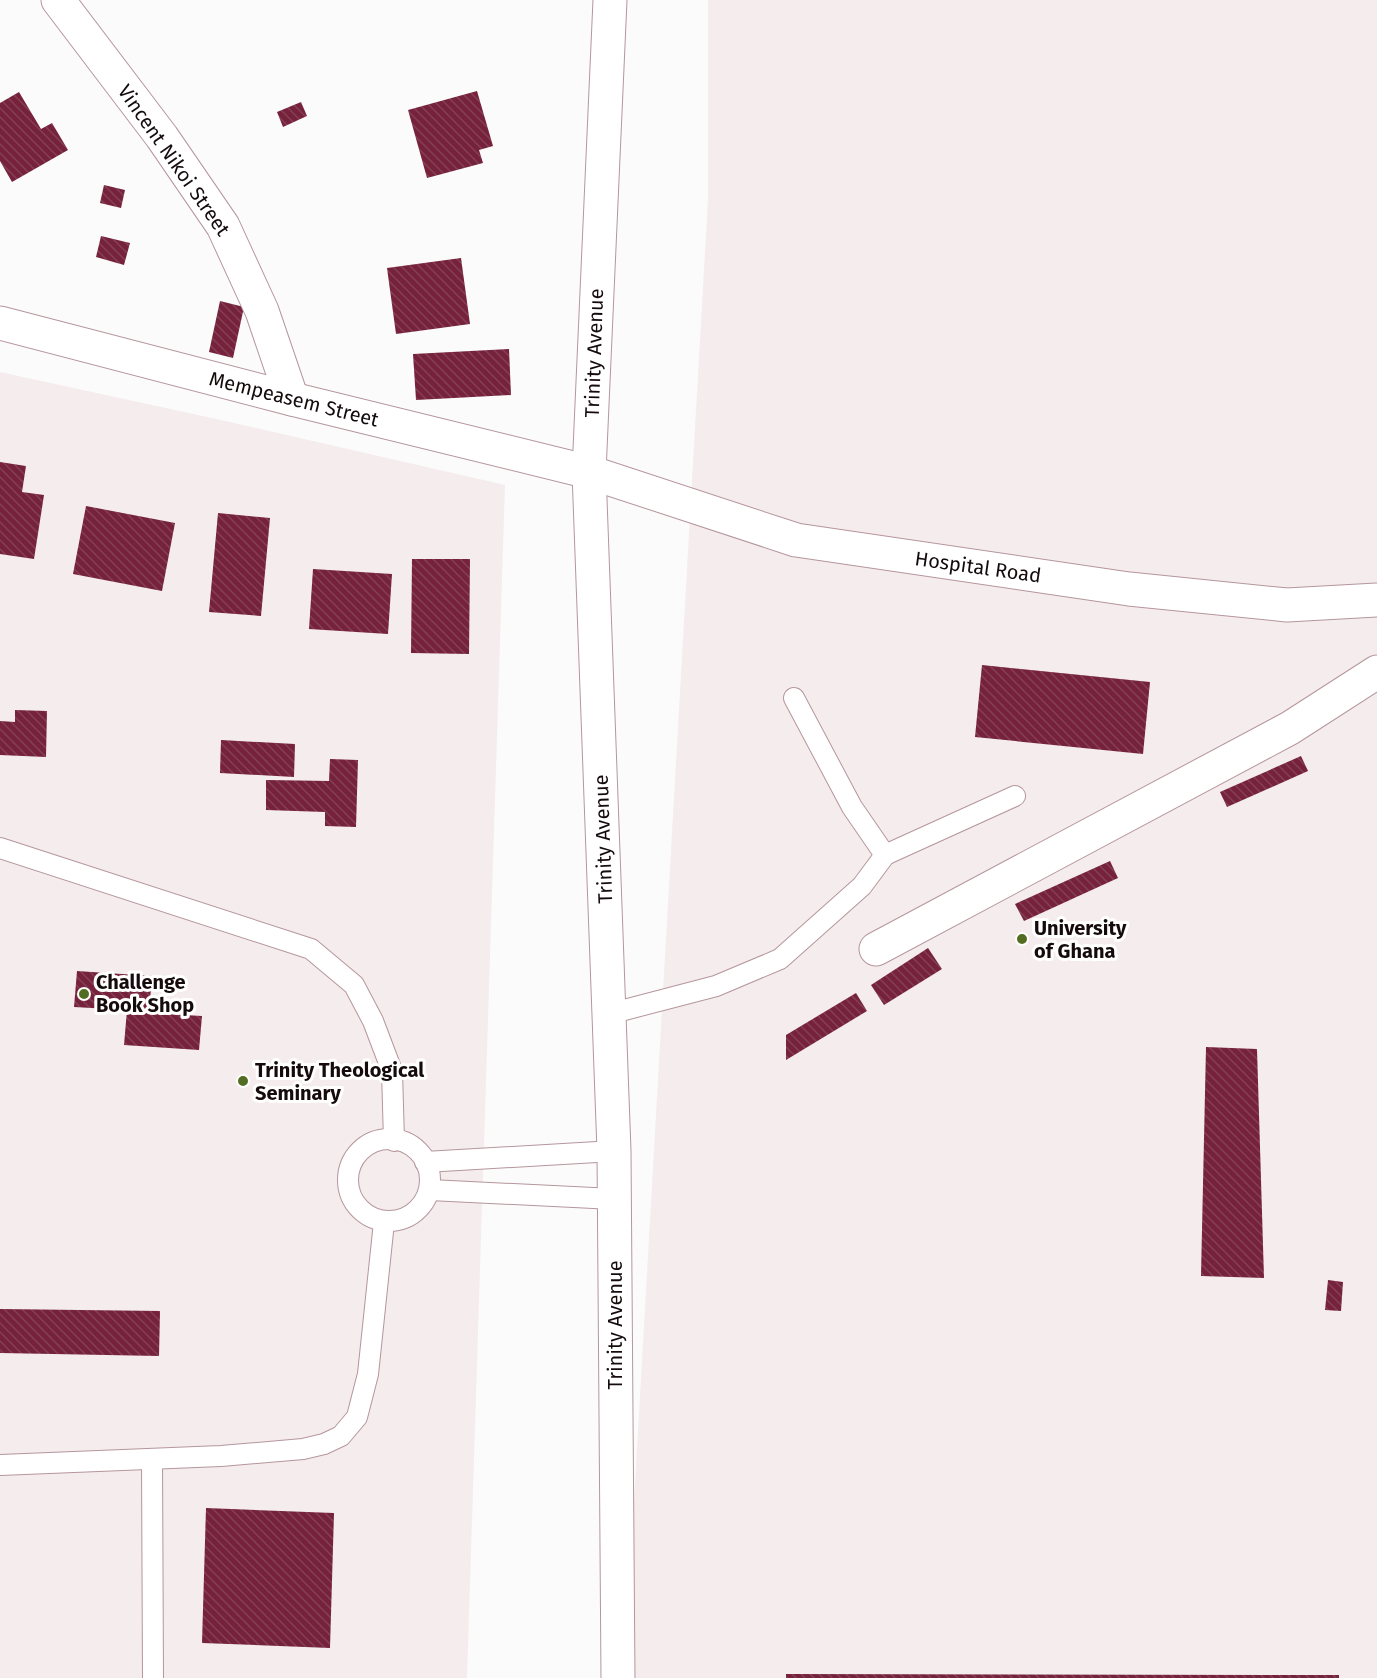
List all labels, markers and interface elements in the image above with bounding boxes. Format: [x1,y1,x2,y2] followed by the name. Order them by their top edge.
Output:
[113,80,236,241] street label: Vincent Nikoi Street
[580,288,608,418] street label: Trinity Avenue
[207,366,382,432] street label: Mempeasem Street
[913,546,1043,588] street label: Hospital Road
[589,774,617,904] street label: Trinity Avenue
[1034,916,1127,963] place label: University of Ghana
[1015,932,1029,946] marker: University of Ghana
[96,970,194,1017] place label: Challenge Book Shop
[77,987,91,1001] marker: Challenge Book Shop
[255,1058,424,1105] place label: Trinity Theological Seminary
[236,1074,250,1088] marker: Trinity Theological Seminary
[603,1260,627,1390] street label: Trinity Avenue

